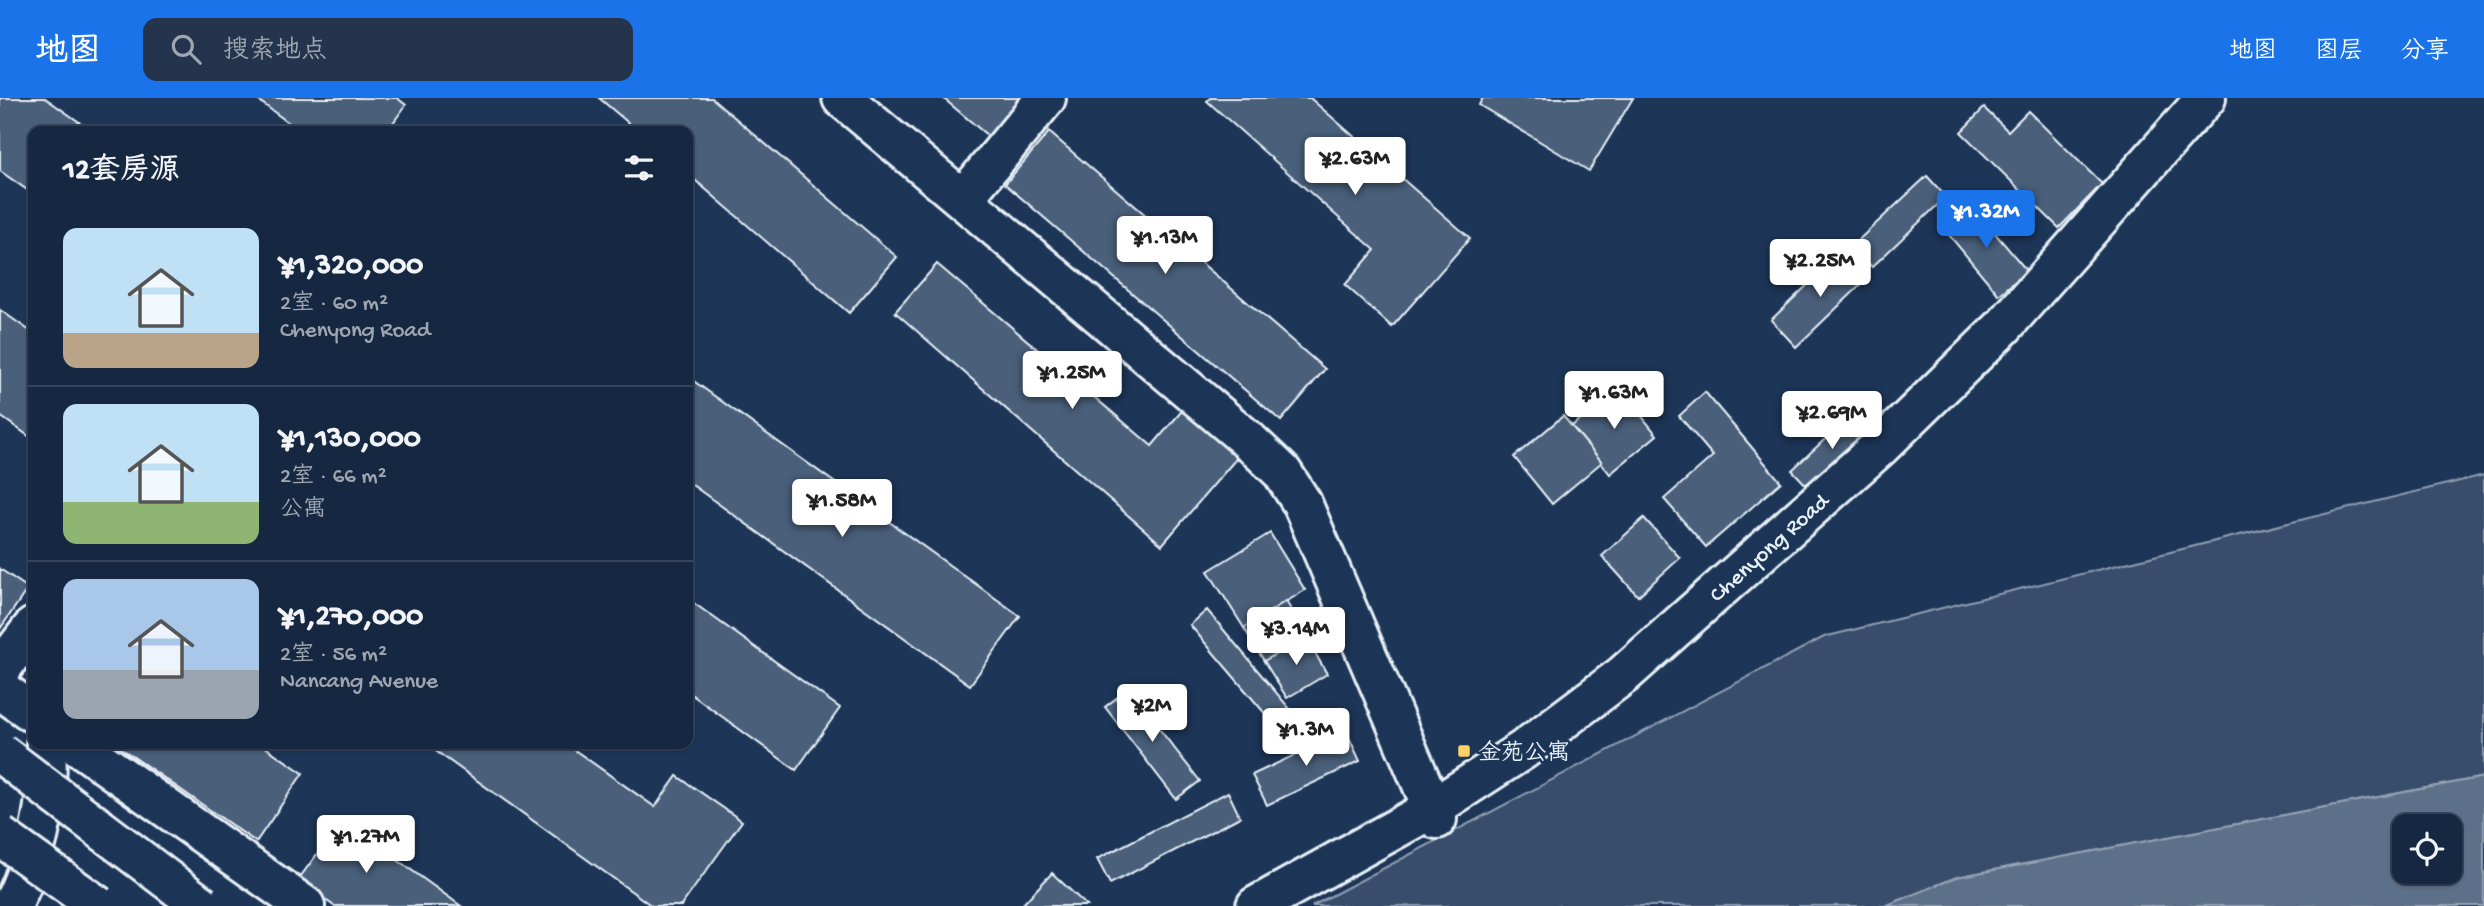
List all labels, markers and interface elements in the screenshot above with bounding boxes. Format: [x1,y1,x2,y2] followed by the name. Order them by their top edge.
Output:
[143,18,633,81] search box
[167,30,205,68] icon: search
[35,35,101,73] text: 地图
[223,37,327,68] text: 搜索地点
[2229,38,2277,67] text: 地图
[2315,38,2363,67] text: 图层
[2401,38,2449,67] text: 分享
[1298,138,1412,197] pin: ¥2.63M
[1321,146,1389,173] text: ¥2.63M
[620,149,658,187] icon: filters
[63,155,180,190] text: 12套房源
[1929,190,2043,250] pin: ¥1.32M
[1953,199,2019,226] text: ¥1.32M
[1108,216,1222,276] pin: ¥1.13M
[1133,225,1197,252] text: ¥1.13M
[1763,240,1877,299] pin: ¥2.25M
[1786,248,1854,275] text: ¥2.25M
[280,250,423,285] text: ¥1,320,000
[119,256,203,340] icon: home
[280,291,388,318] text: 2室 · 60 m²
[280,318,431,345] text: Chenyong Road
[1015,352,1129,411] pin: ¥1.25M
[1039,360,1105,387] text: ¥1.25M
[1557,372,1671,431] pin: ¥1.63M
[1581,380,1647,407] text: ¥1.63M
[1775,392,1889,451] pin: ¥2.69M
[1798,400,1866,427] text: ¥2.69M
[280,423,421,458] text: ¥1,130,000
[119,432,203,516] icon: home
[280,464,387,491] text: 2室 · 66 m²
[785,480,899,539] pin: ¥1.58M
[808,488,876,515] text: ¥1.58M
[1705,488,1837,609] street label: Chenyong Road
[280,497,326,524] text: 公寓
[280,601,423,636] text: ¥1,270,000
[119,607,203,691] icon: home
[1239,608,1353,667] pin: ¥3.14M
[1263,616,1329,643] text: ¥3.14M
[280,642,387,669] text: 2室 · 56 m²
[280,669,438,696] text: Nancang Avenue
[1118,684,1186,744] pin: ¥2M
[1133,693,1171,720] text: ¥2M
[1257,708,1355,768] pin: ¥1.3M
[1278,717,1334,744] text: ¥1.3M
[1478,740,1570,768] place label: 金苑公寓
[1456,743,1472,759] marker: 金苑公寓
[2392,814,2462,884] map controls
[2392,814,2462,884] button: locate
[309,816,423,875] pin: ¥1.27M
[333,824,399,851] text: ¥1.27M

